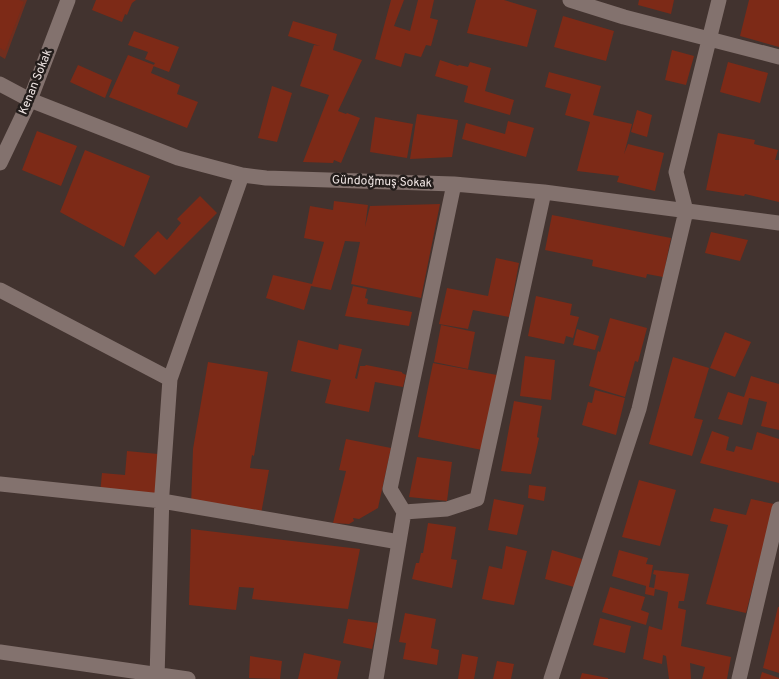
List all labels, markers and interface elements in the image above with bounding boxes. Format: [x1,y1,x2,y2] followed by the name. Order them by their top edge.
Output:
[16,47,56,117] street label: Kenan Sokak
[332,172,432,192] street label: Gündoğmuş Sokak

